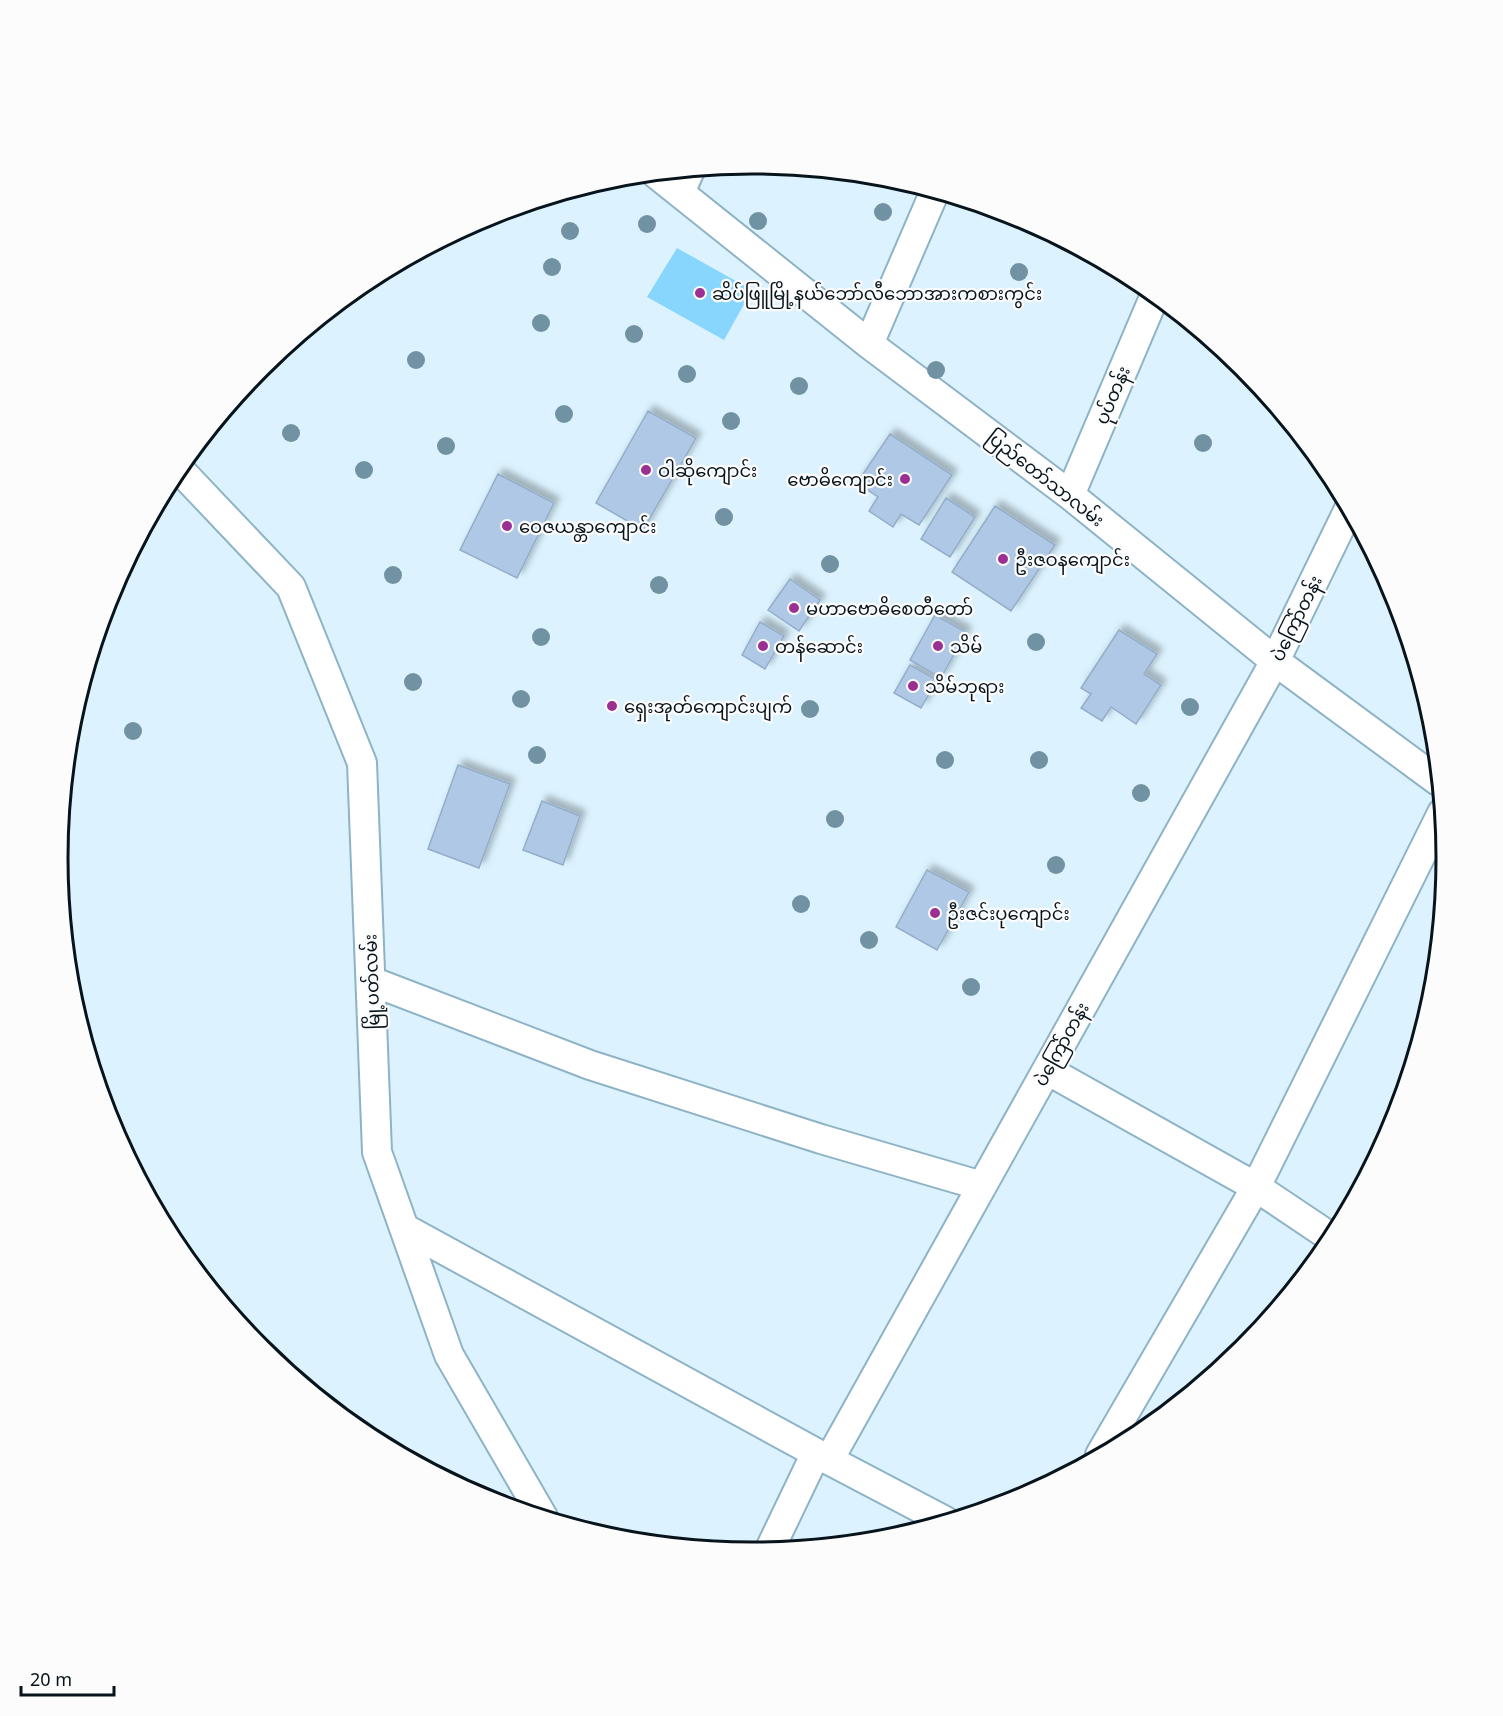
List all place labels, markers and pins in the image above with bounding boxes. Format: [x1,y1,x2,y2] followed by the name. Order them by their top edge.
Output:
[712,280,1042,309] place label: ဆိပ်ဖြူမြို့နယ်ဘော်လီဘောအားကစားကွင်း
[693,286,707,300] marker: ဆိပ်ဖြူမြို့နယ်ဘော်လီဘောအားကစားကွင်း
[658,457,757,486] place label: ဝါဆိုကျောင်း
[639,463,653,477] marker: ဝါဆိုကျောင်း
[787,466,893,495] place label: ဗောဓိကျောင်း
[898,472,912,486] marker: ဗောဓိကျောင်း
[519,514,656,542] place label: ဝေဇယန္တာကျောင်း
[500,519,514,533] marker: ဝေဇယန္တာကျောင်း
[1015,547,1130,575] place label: ဦးဇဝနကျောင်း
[996,552,1010,566] marker: ဦးဇဝနကျောင်း
[806,595,973,620] place label: မဟာဗောဓိစေတီတော်
[787,601,801,615] marker: မဟာဗောဓိစေတီတော်
[950,633,982,658] place label: သိမ်
[775,634,863,662] place label: တန်ဆောင်း
[756,639,770,653] marker: တန်ဆောင်း
[931,639,945,653] marker: သိမ်
[925,673,1005,702] place label: သိမ်ဘုရား
[906,679,920,693] marker: သိမ်ဘုရား
[624,694,792,722] place label: ရှေးအုတ်ကျောင်းပျက်
[605,699,619,713] marker: ရှေးအုတ်ကျောင်းပျက်
[947,901,1070,929] place label: ဦးဇင်းပုကျောင်း
[928,906,942,920] marker: ဦးဇင်းပုကျောင်း

